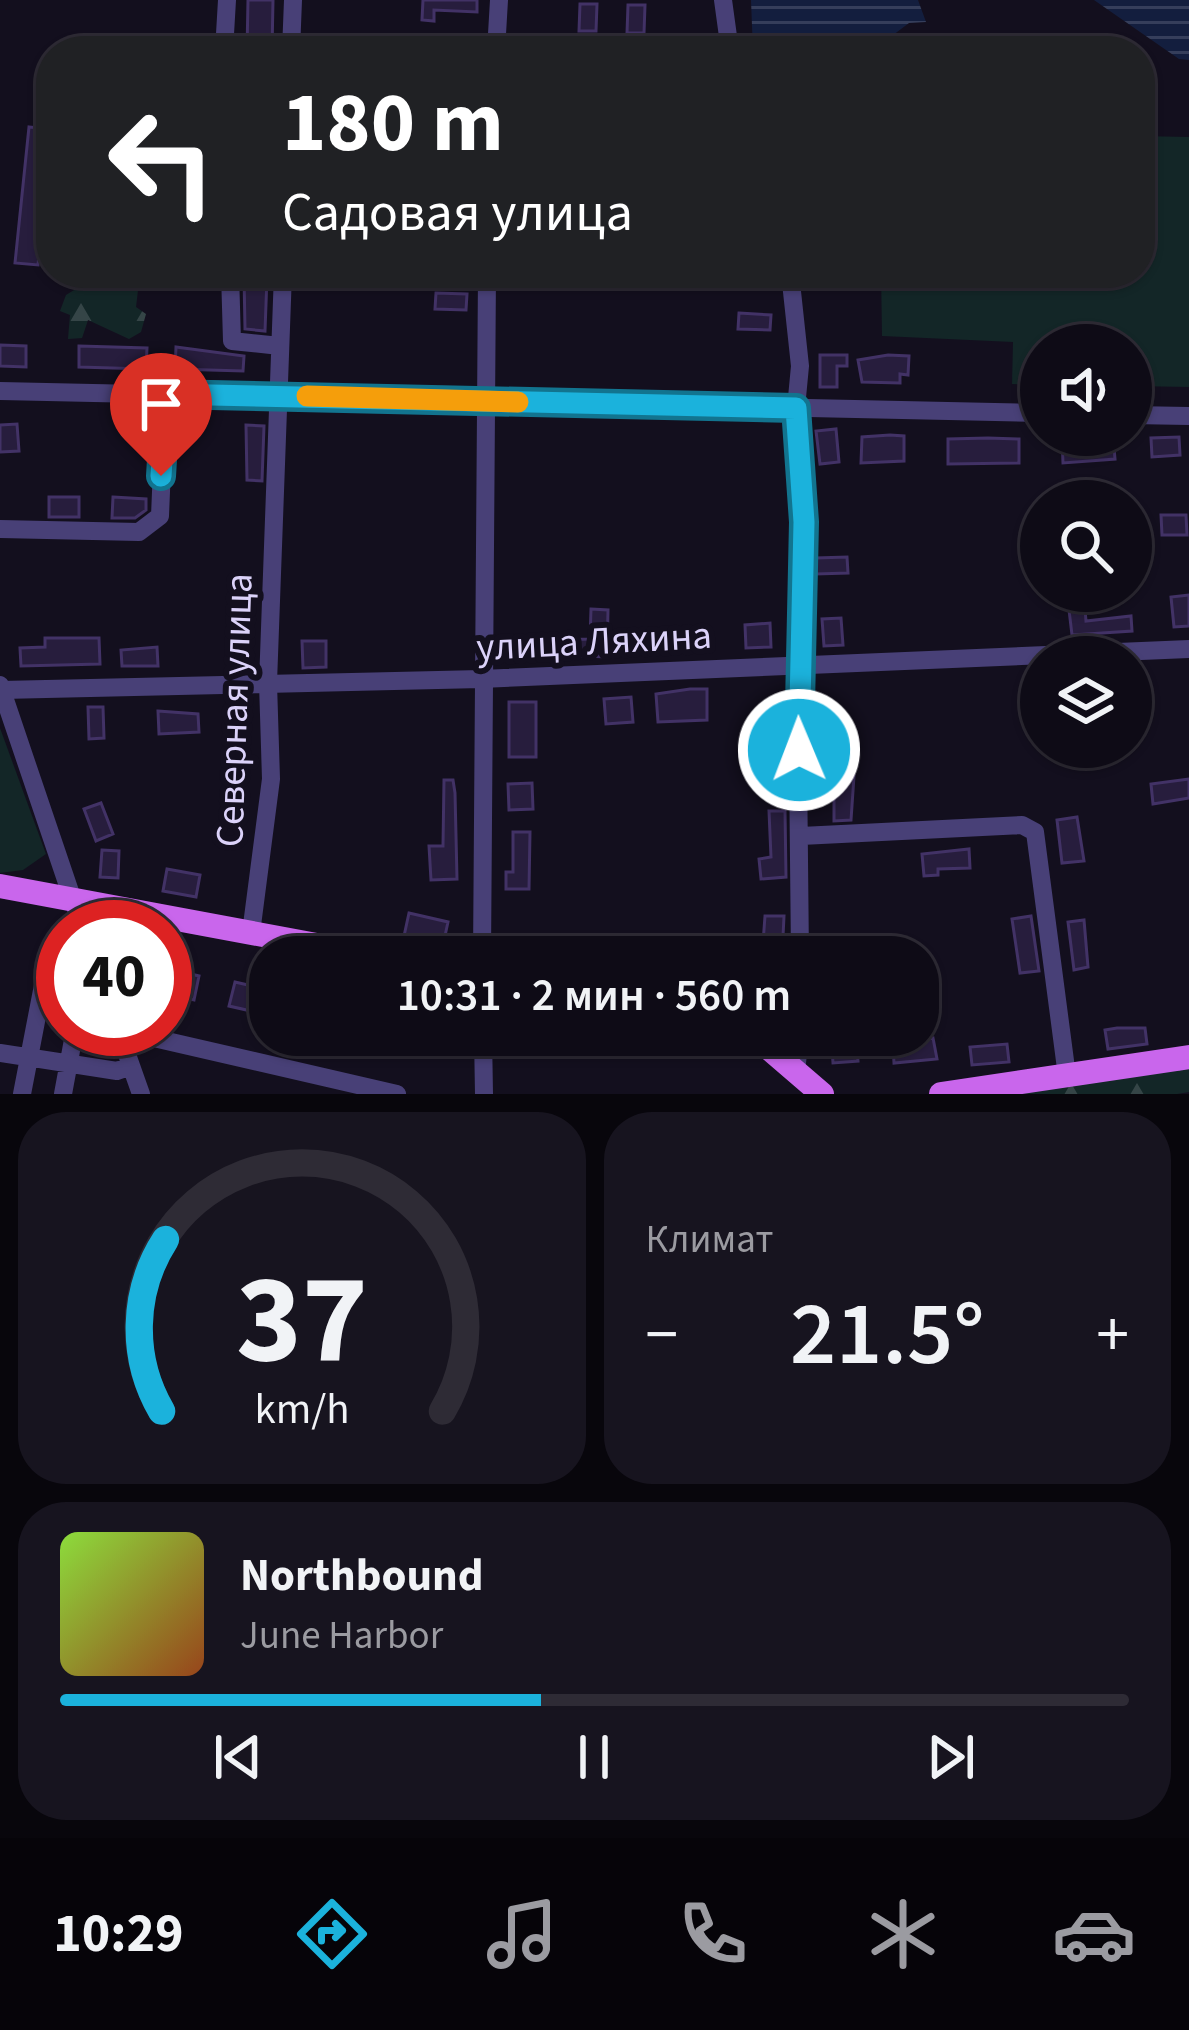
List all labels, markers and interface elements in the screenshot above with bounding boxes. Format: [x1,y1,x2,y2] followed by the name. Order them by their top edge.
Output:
[282,64,504,184] text: 180 m
[84,84,240,240] icon: left
[282,175,633,252] text: Садовая улица
[1020,324,1152,768] map controls
[1020,324,1152,456] button: sound
[110,353,212,476] pin
[128,371,194,437] icon: arrive
[1020,480,1152,612] button: search
[202,572,268,848] street label: Северная улица
[475,608,713,676] street label: улица Ляхина
[1020,636,1152,768] button: layers
[736,687,862,813] position arrow
[36,900,192,1056] speed limit sign: 40
[397,964,791,1028] text: 10:31 · 2 мин · 560 m
[646,1212,773,1268] text: Климат
[236,1232,368,1410] text: 37
[790,1271,985,1399] text: 21.5°
[646,1288,678,1382] text: −
[1096,1288,1129,1382] text: +
[254,1379,349,1440] text: km/h
[240,1544,484,1608] text: Northbound
[240,1608,443,1664] text: June Harbor
[205,1724,271,1790] icon: previous
[561,1724,627,1790] icon: pause
[918,1724,984,1790] icon: next
[290,1892,374,1976] icon: directions
[480,1892,564,1976] icon: music
[671,1892,755,1976] icon: phone
[861,1892,945,1976] icon: climate
[1052,1892,1136,1976] icon: car
[53,1896,183,1973] text: 10:29

